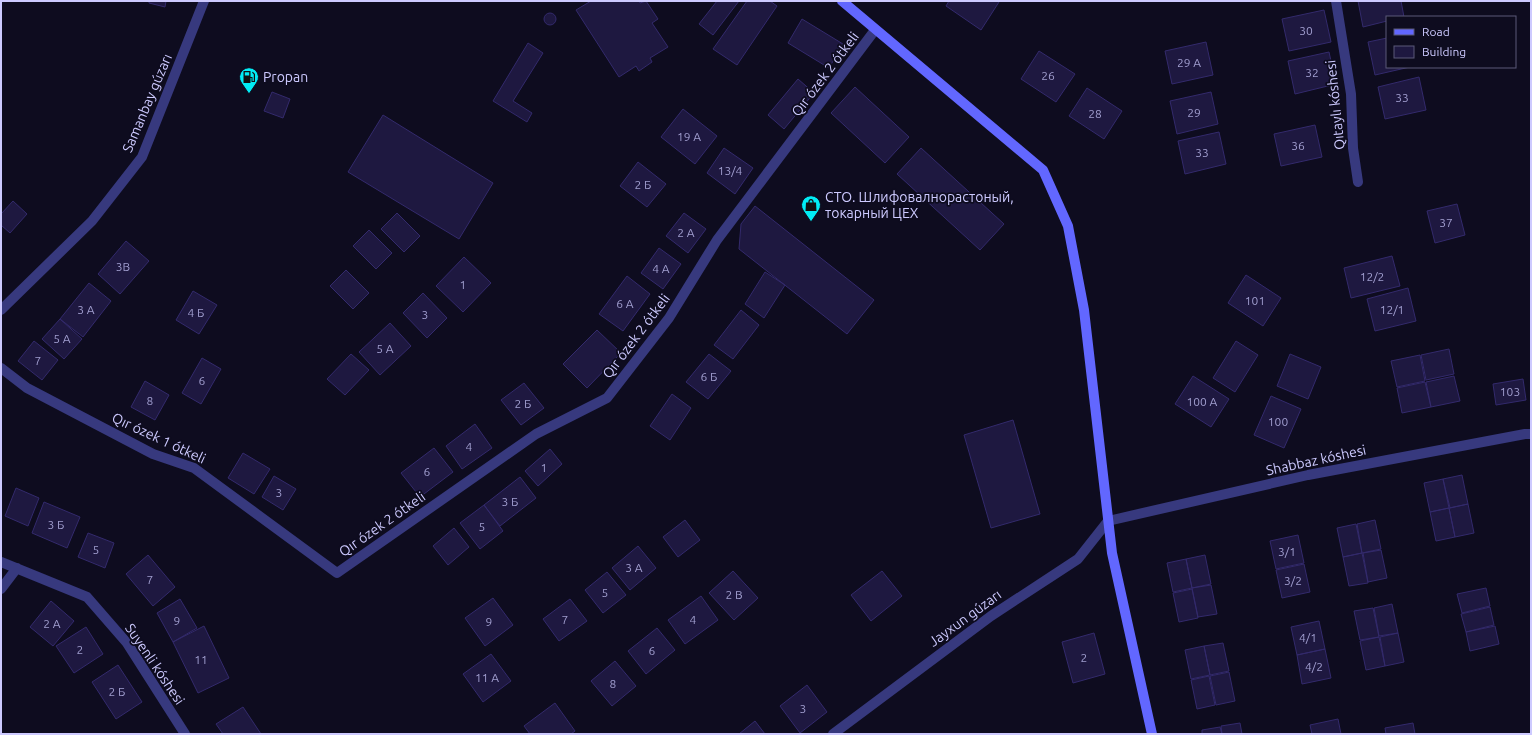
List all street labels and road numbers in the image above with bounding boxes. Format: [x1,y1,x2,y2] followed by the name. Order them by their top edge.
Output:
[788,29,862,119] street label: Qır ózek 2 ótkeli
[119,51,175,155] street label: Samanbay gúzarı
[1322,59,1348,151] street label: Qıtaylı kóshesi
[599,291,673,381] street label: Qır ózek 2 ótkeli
[110,409,208,467] street label: Qır ózek 1 ótkeli
[1264,442,1368,478] street label: Shabbaz kóshesi
[336,488,428,560] street label: Qır ózek 2 ótkeli
[926,586,1004,650] street label: Jayxun gúzarı
[122,620,188,708] street label: Suyenli kóshesi

